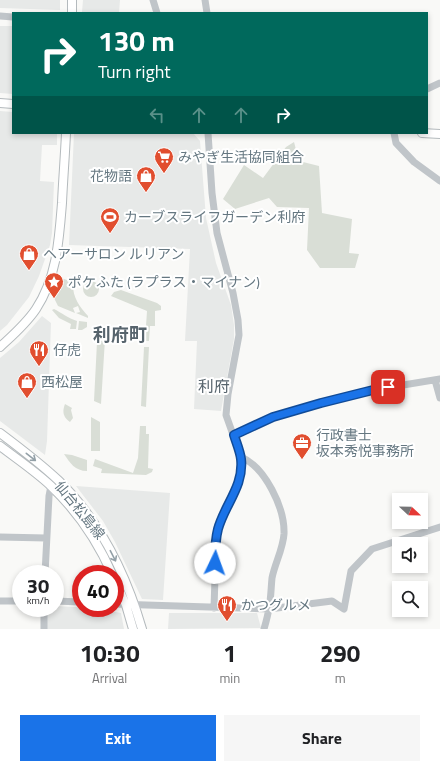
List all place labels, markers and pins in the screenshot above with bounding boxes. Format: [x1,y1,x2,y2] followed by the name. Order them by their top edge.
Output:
[153,146,175,174] supermarket icon: みやぎ生活協同組合
[178,146,304,167] place label: みやぎ生活協同組合
[90,165,132,186] place label: 花物語
[135,165,157,193] shop icon: 花物語
[99,206,121,234] sports icon: カーブスライフガーデン利府
[124,206,305,227] place label: カーブスライフガーデン利府
[18,243,40,271] shop icon: ヘアーサロン ルリアン
[43,243,184,264] place label: ヘアーサロン ルリアン
[43,271,65,299] place icon: ポケふた (ラプラス・マイナン)
[68,271,260,292] place label: ポケふた (ラプラス・マイナン)
[28,339,50,367] restaurant icon: 仔虎
[53,339,81,360] place label: 仔虎
[371,370,405,404] pin
[16,371,38,399] shop icon: 西松屋
[41,371,83,392] place label: 西松屋
[316,424,414,461] place label: 行政書士 坂本秀悦事務所
[291,432,313,460] office icon: 行政書士 坂本秀悦事務所
[216,594,238,622] restaurant icon: かつグルメ
[241,594,311,615] place label: かつグルメ

